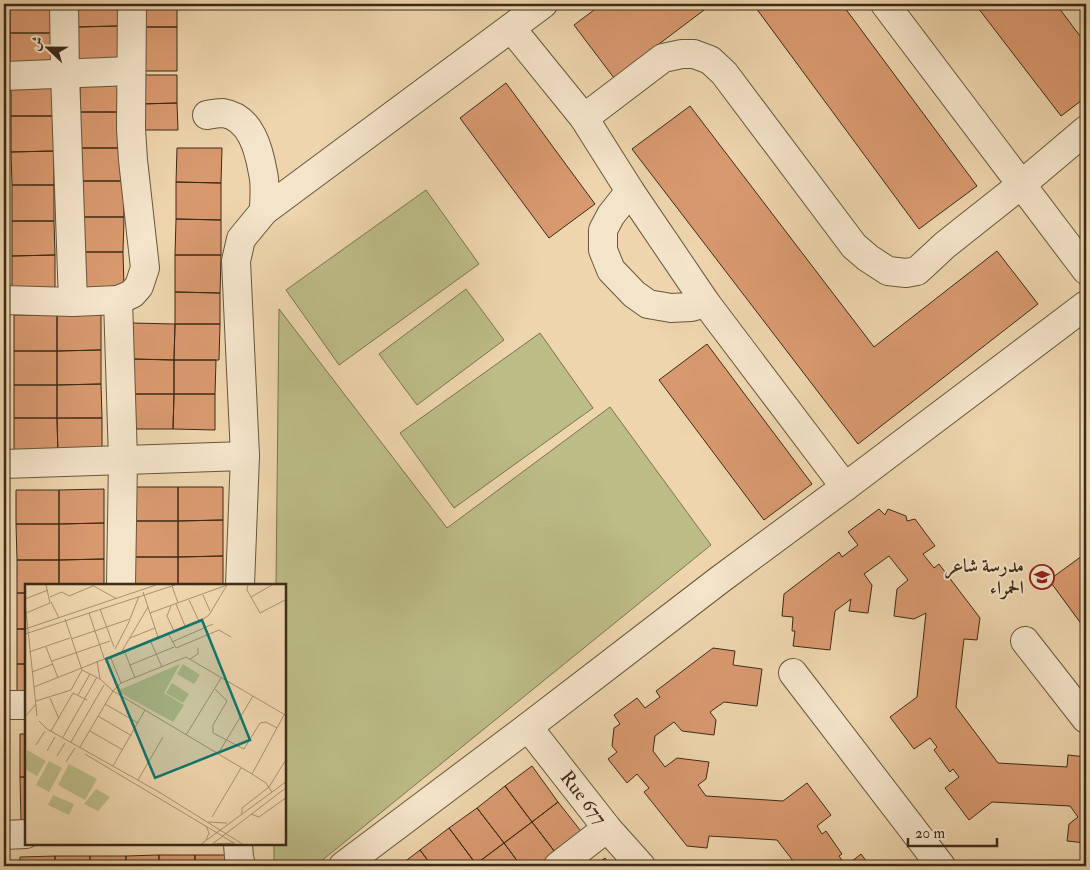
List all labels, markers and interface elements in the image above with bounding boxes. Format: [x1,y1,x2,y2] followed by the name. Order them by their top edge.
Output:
[22,22,72,72] north arrow
[26,34,47,53] text: ش
[945,554,1024,600] place label: مدرسة شاعر الحمراء
[1029,564,1055,590] school or university icon: مدرسة شاعر الحمراء
[25,584,286,845] inset map
[555,766,612,830] street label: Rue 677
[908,815,996,847] scale bar
[915,824,945,843] text: 20 m

